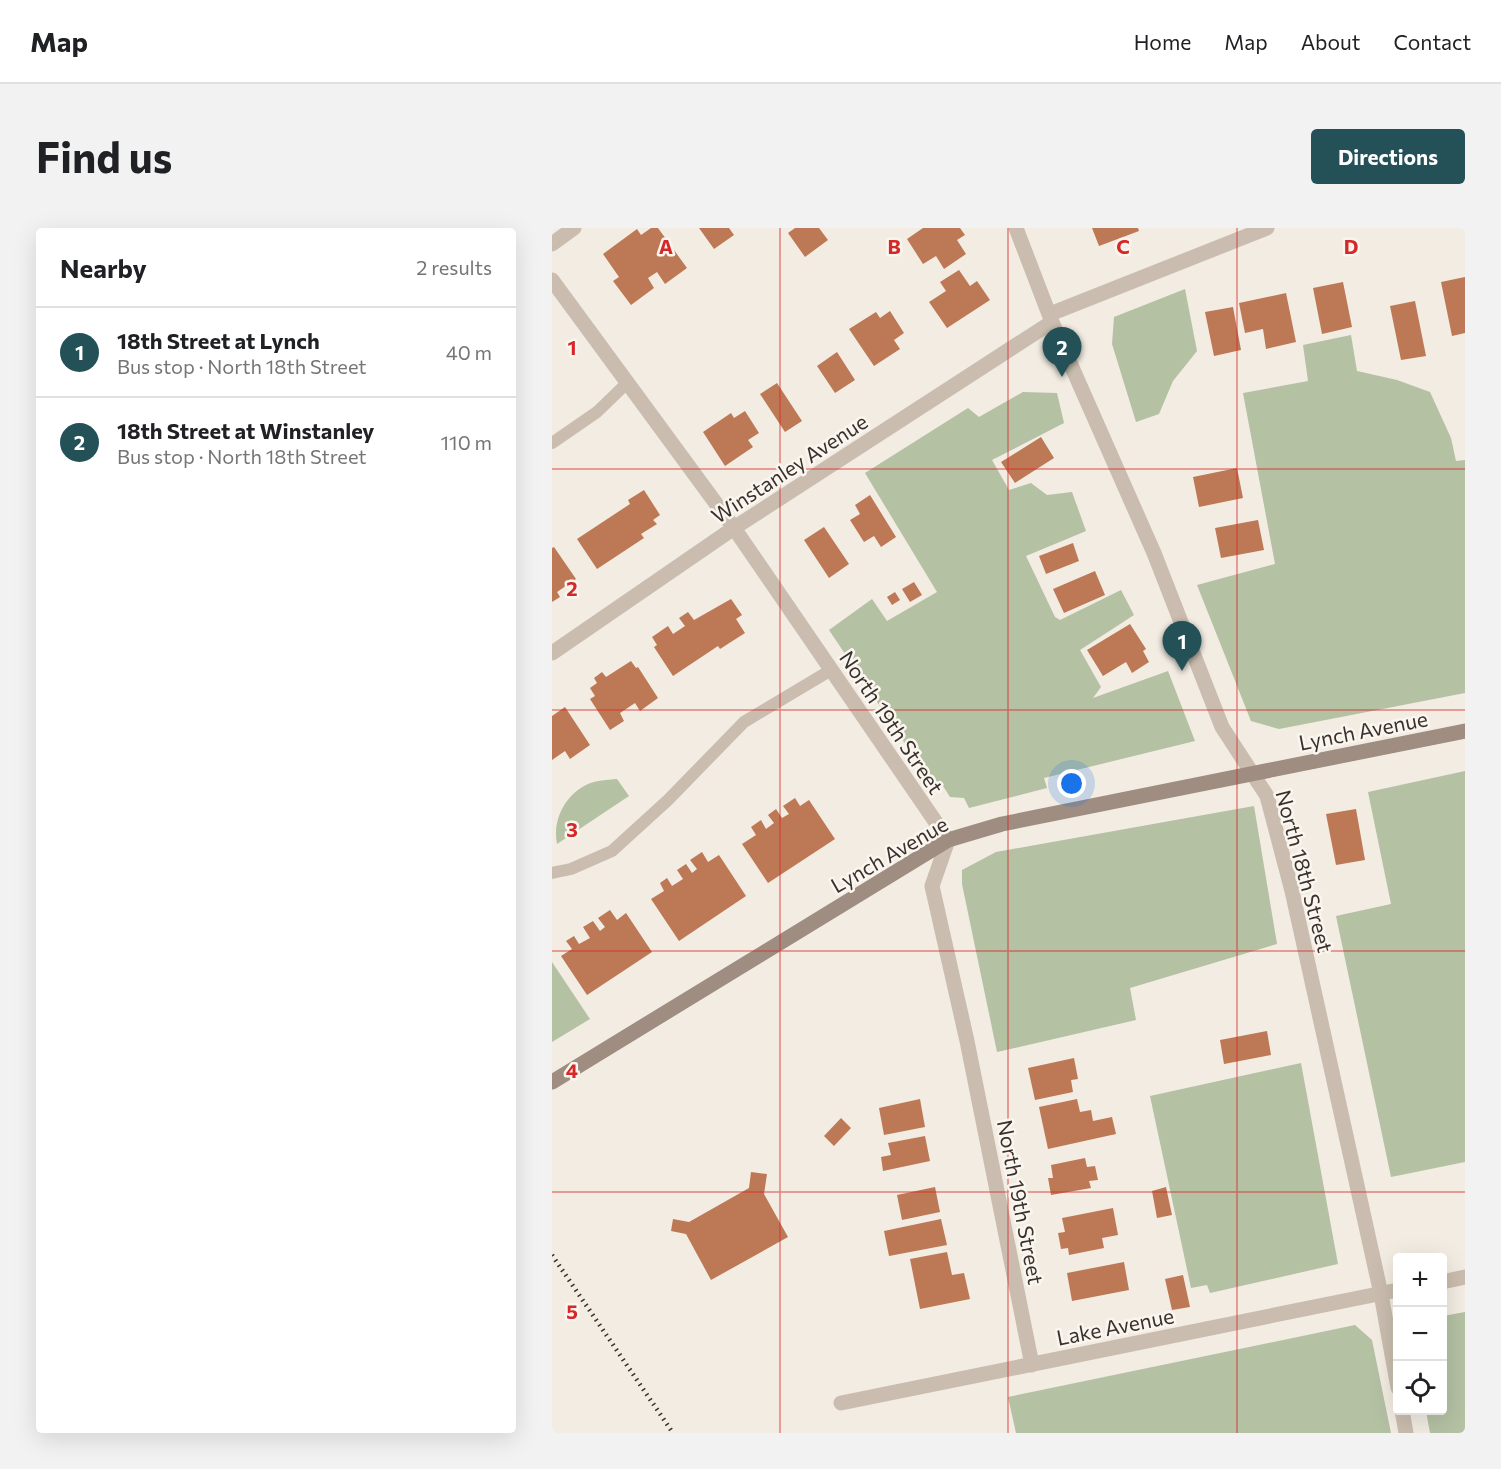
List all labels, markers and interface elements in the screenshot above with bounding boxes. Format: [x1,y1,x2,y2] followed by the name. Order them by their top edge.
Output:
[30,24,88,58] text: Map
[1134,29,1191,54] text: Home
[1224,29,1268,54] text: Map
[1301,29,1360,54] text: About
[1393,29,1471,54] text: Contact
[1311,129,1465,184] button: Directions
[36,130,172,182] text: Find us
[659,234,673,258] text: A
[887,234,901,258] text: B
[1116,234,1130,258] text: C
[1344,234,1358,258] text: D
[60,252,147,283] text: Nearby
[416,255,492,279] text: 2 results
[117,327,320,354] text: 18th Street at Lynch
[1042,328,1082,377] pin: 2
[567,335,577,359] text: 1
[75,340,84,364] text: 1
[446,340,492,364] text: 40 m
[117,354,367,378] text: Bus stop · North 18th Street
[706,408,872,528] street label: Winstanley Avenue
[117,417,374,444] text: 18th Street at Winstanley
[74,430,85,454] text: 2
[441,430,492,454] text: 110 m
[117,444,367,468] text: Bus stop · North 18th Street
[566,576,578,600] text: 2
[1162,622,1202,671] pin: 1
[835,646,949,798] street label: North 19th Street
[1296,705,1430,755] street label: Lynch Avenue
[1057,769,1086,798] your location
[1271,787,1339,955] street label: North 18th Street
[826,810,952,898] street label: Lynch Avenue
[566,817,578,841] text: 3
[566,1058,578,1082] text: 4
[993,1118,1049,1286] street label: North 19th Street
[1393,1253,1447,1415] map controls
[1393,1253,1447,1307] button: +
[566,1299,578,1323] text: 5
[1054,1302,1176,1350] street label: Lake Avenue
[1393,1307,1447,1361] button: −
[1393,1361,1447,1415] button: locate

